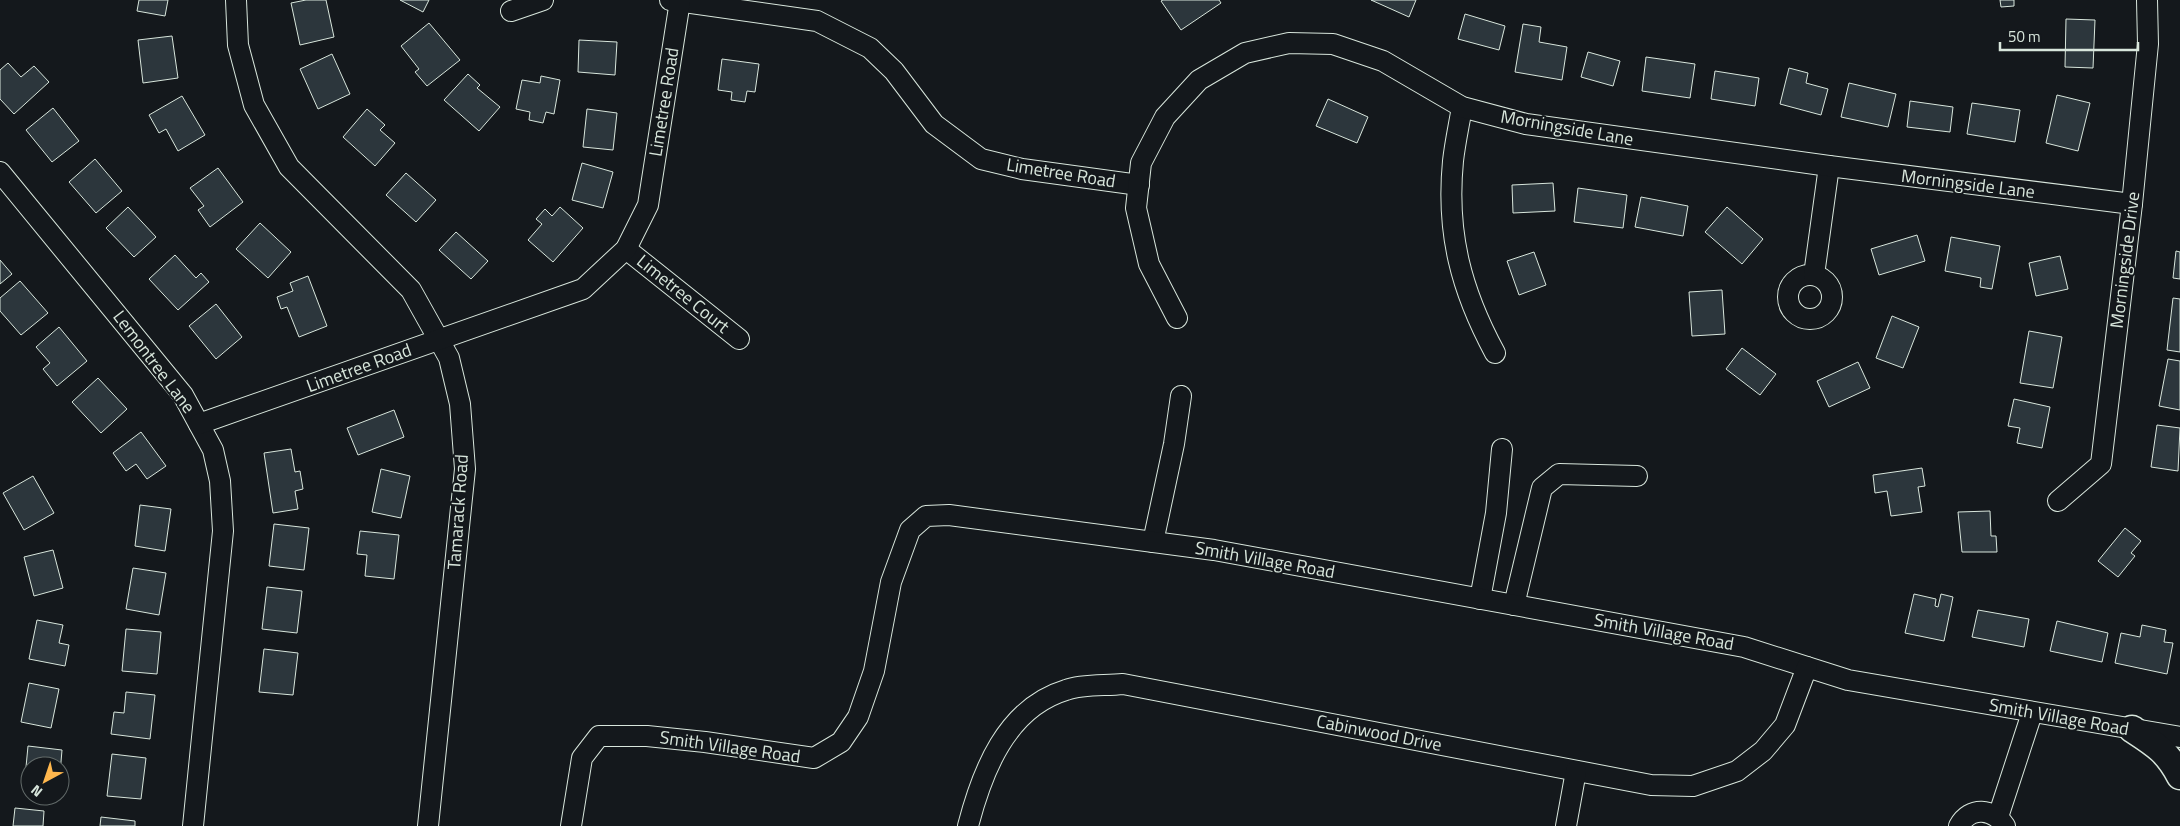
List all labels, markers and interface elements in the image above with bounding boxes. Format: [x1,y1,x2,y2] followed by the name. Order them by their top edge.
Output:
[2000,20,2138,52] scale bar
[2008,25,2041,48] text: 50 m
[642,45,685,158] street label: Limetree Road
[1498,103,1636,152] street label: Morningside Lane
[1005,151,1118,194] street label: Limetree Road
[1900,162,2036,205] street label: Morningside Lane
[2103,190,2146,330] street label: Morningside Drive
[631,248,736,340] street label: Limetree Court
[107,305,202,419] street label: Lemontree Lane
[302,336,415,399] street label: Limetree Road
[440,453,475,571] street label: Tamarack Road
[1193,534,1337,585] street label: Smith Village Road
[1592,606,1736,657] street label: Smith Village Road
[1987,691,2131,742] street label: Smith Village Road
[1314,707,1444,758] street label: Cabinwood Drive
[658,723,802,770] street label: Smith Village Road
[20,756,70,806] north arrow
[26,780,47,803] text: N

